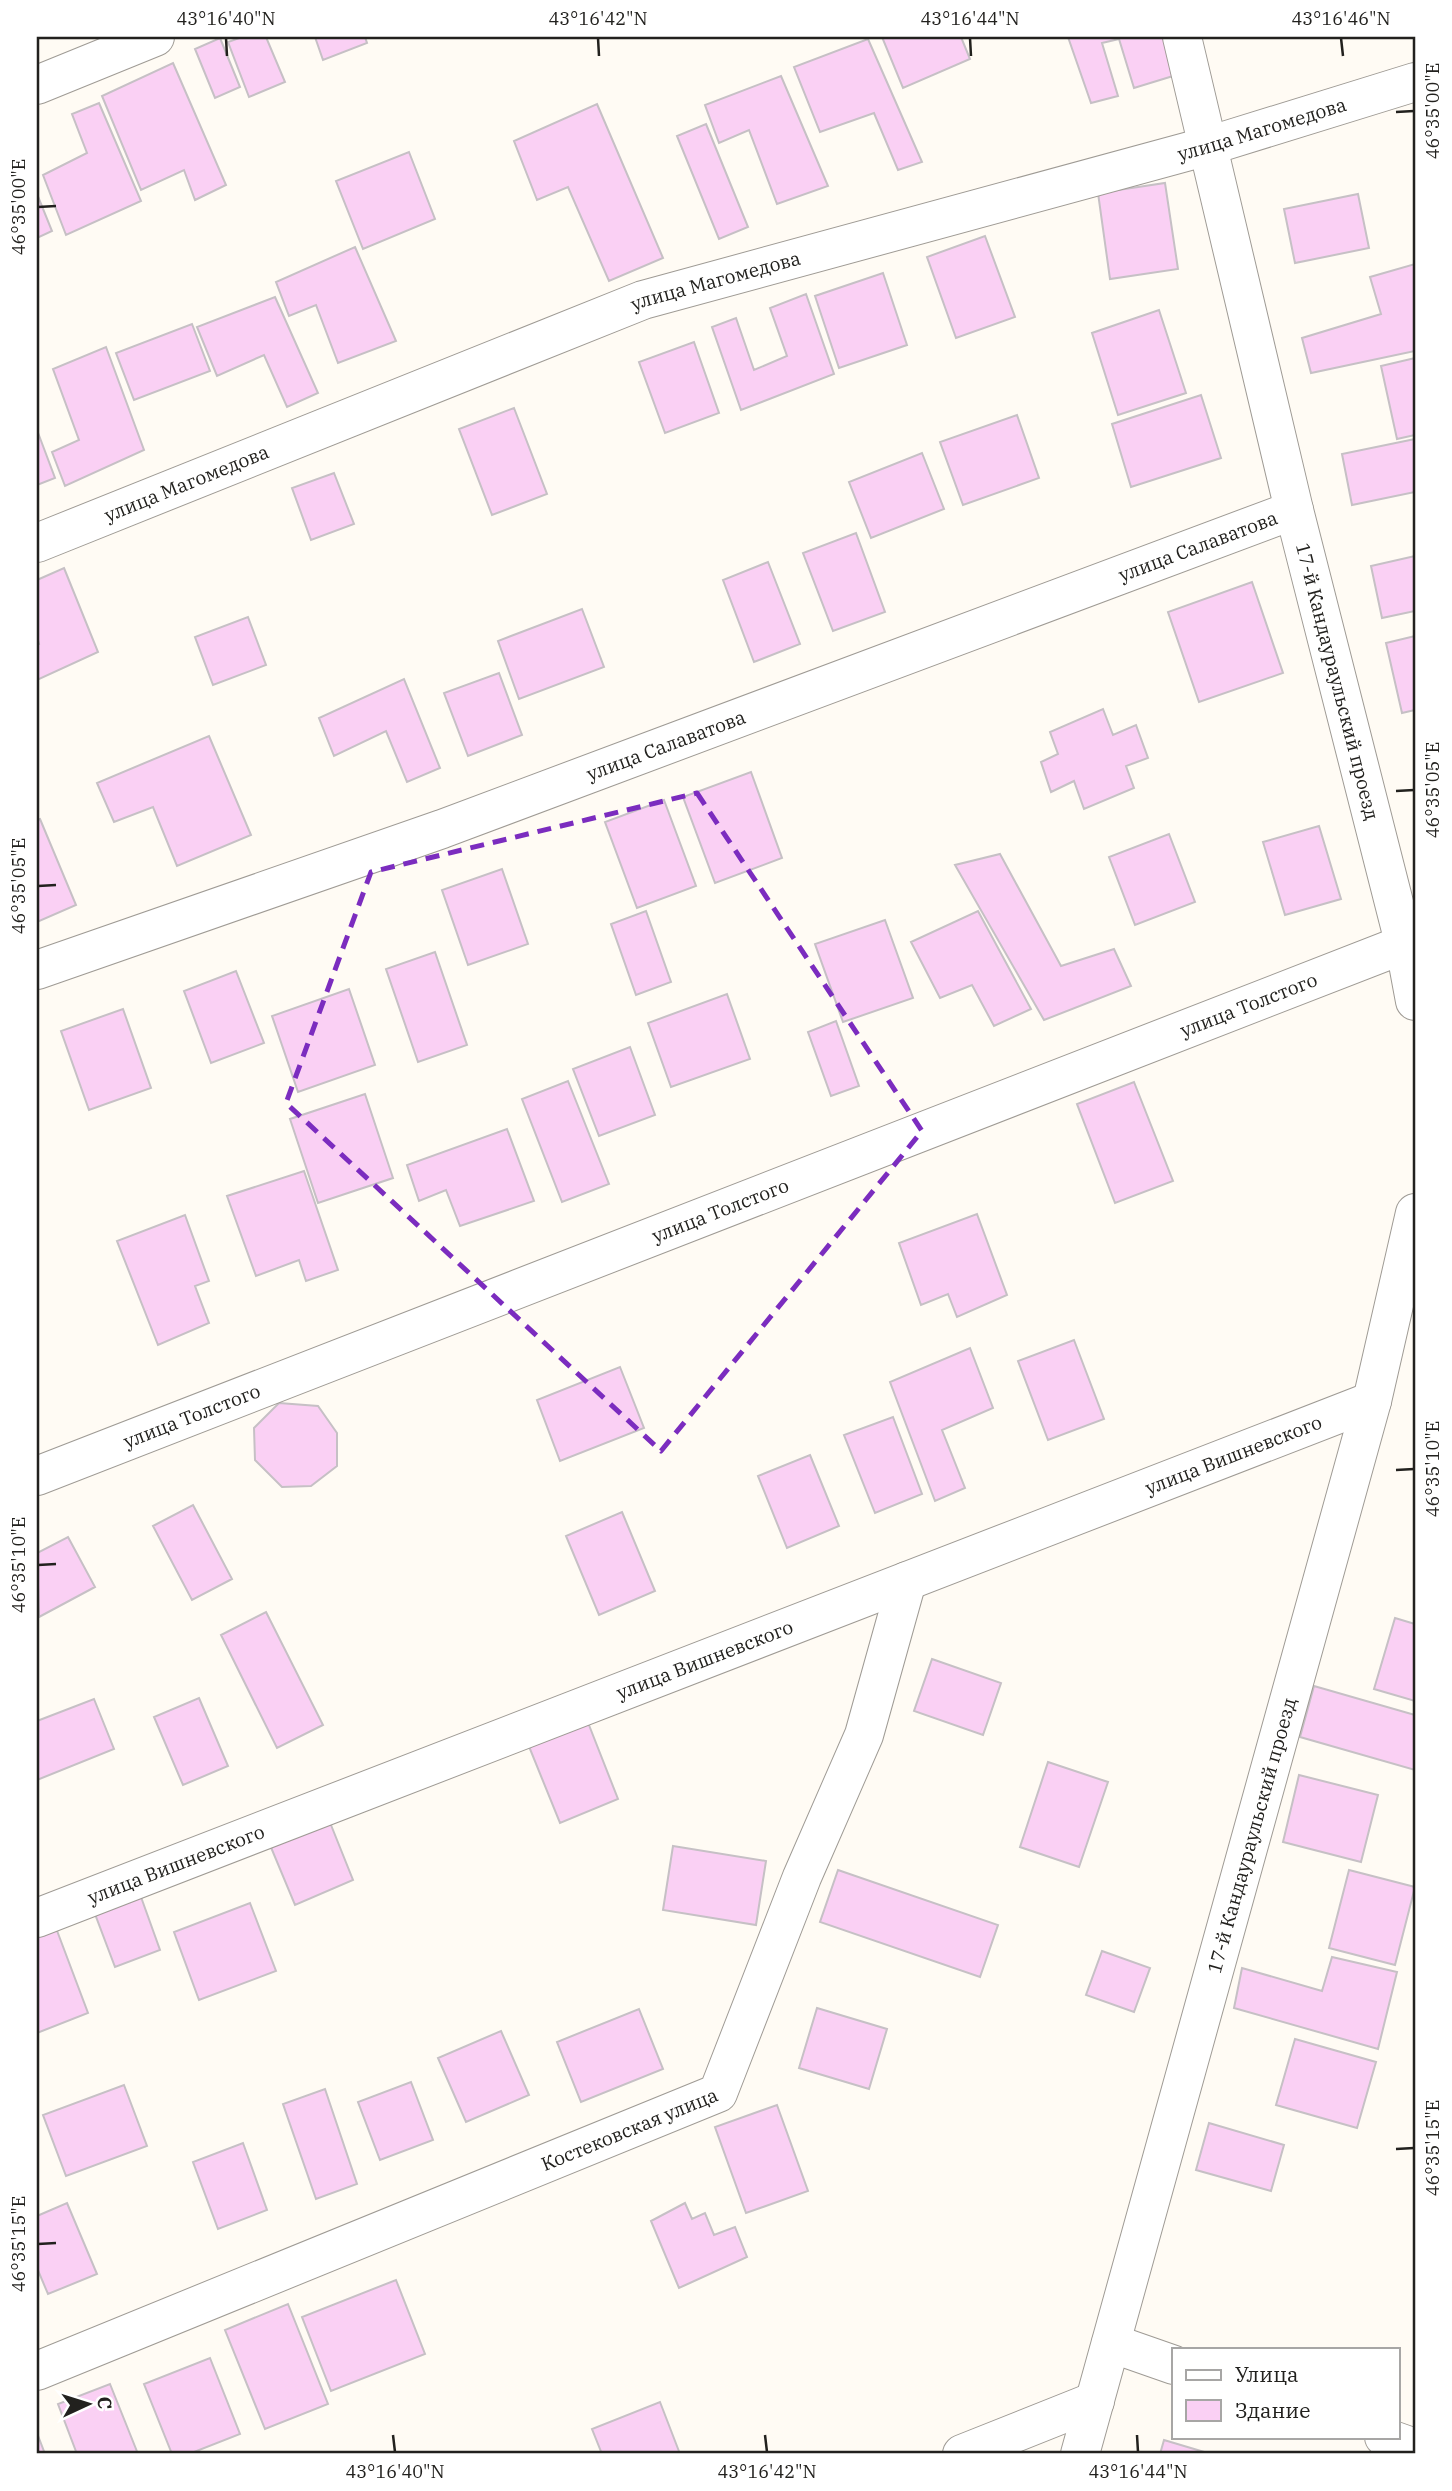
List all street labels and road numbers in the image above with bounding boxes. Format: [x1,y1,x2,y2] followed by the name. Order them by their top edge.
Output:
[1175,92,1349,166] street label: улица Магомедова
[627,246,803,316] street label: улица Магомедова
[101,439,272,527] street label: улица Магомедова
[1115,505,1281,587] street label: улица Салаватова
[1291,540,1384,823] street label: 17-й Кандаураульский проезд
[583,704,749,786] street label: улица Салаватова
[1177,967,1320,1042] street label: улица Толстого
[648,1173,792,1248] street label: улица Толстого
[120,1378,264,1453] street label: улица Толстого
[1142,1410,1325,1500] street label: улица Вишневского
[613,1614,796,1704] street label: улица Вишневского
[1202,1695,1301,1976] street label: 17-й Кандаураульский проезд
[84,1819,268,1909] street label: улица Вишневского
[538,2082,721,2176] street label: Костековская улица

